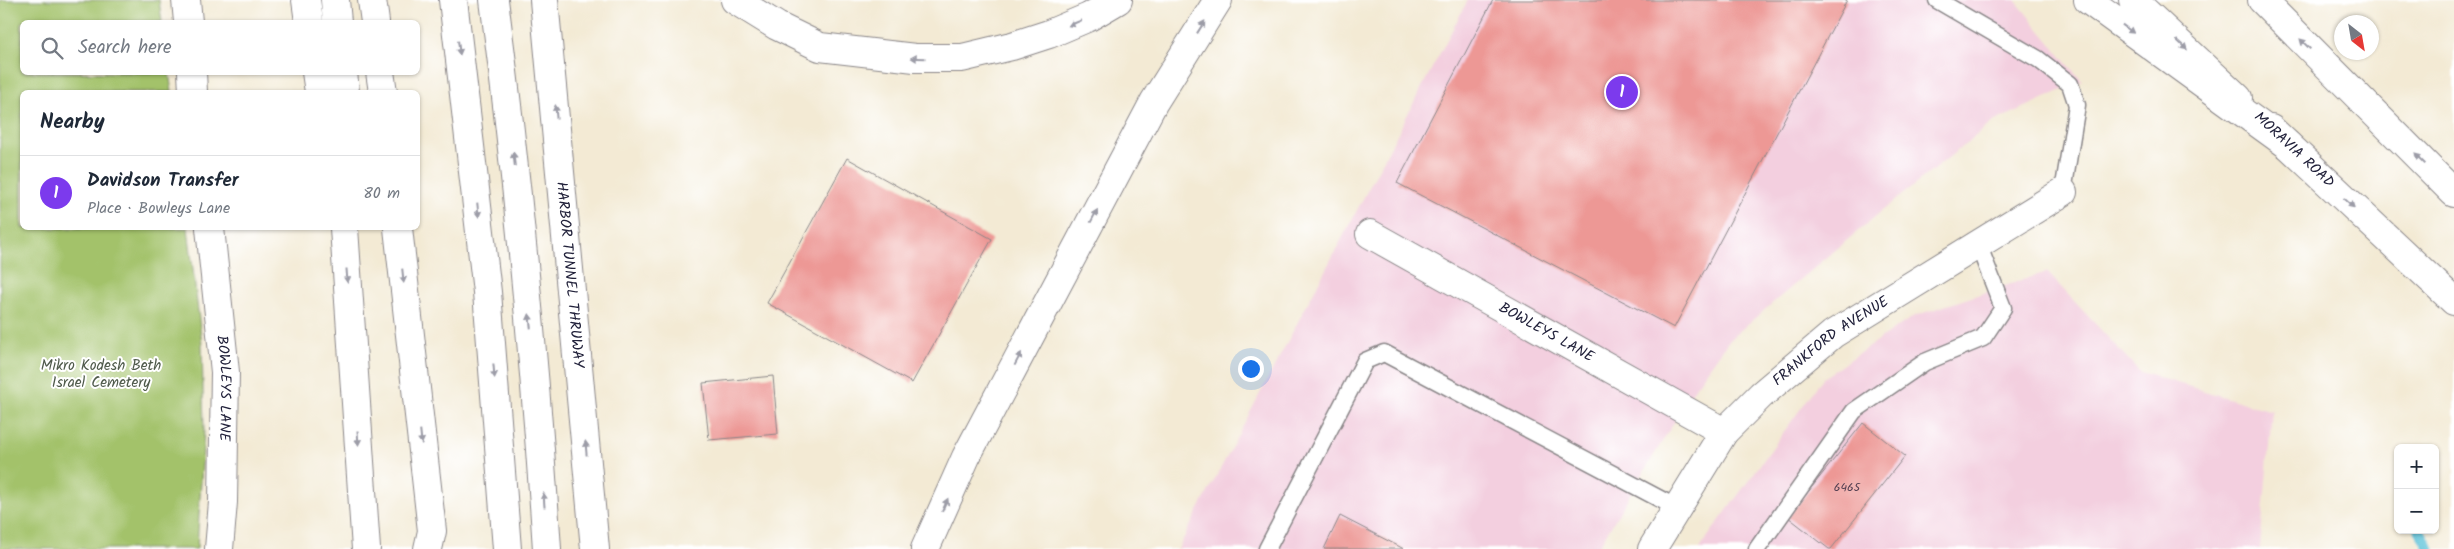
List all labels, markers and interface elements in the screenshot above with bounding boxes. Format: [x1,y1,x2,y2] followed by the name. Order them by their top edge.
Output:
[2334,15,2379,60] north arrow
[1068,19,1082,27] one-way arrow
[20,20,420,75] search box
[1196,21,1206,34] one-way arrow
[2121,23,2134,33] one-way arrow
[78,33,172,63] text: Search here
[38,34,66,62] icon: search
[2299,38,2311,50] one-way arrow
[2176,39,2188,51] one-way arrow
[455,41,463,57] one-way arrow
[910,54,926,62] one-way arrow
[1606,73,1638,111] pin: 1
[552,104,560,120] one-way arrow
[40,106,105,139] text: Nearby
[2248,106,2340,194] street label: MORAVIA ROAD
[510,151,518,167] one-way arrow
[2414,153,2426,165] one-way arrow
[87,166,239,196] text: Davidson Transfer
[54,181,58,206] text: 1
[363,181,400,206] text: 80 m
[549,181,590,370] street label: HARBOR TUNNEL THRUWAY
[87,196,230,221] text: Place · Bowleys Lane
[2343,197,2355,209] one-way arrow
[474,202,482,218] one-way arrow
[1090,209,1098,223] one-way arrow
[344,268,352,284] one-way arrow
[399,268,407,284] one-way arrow
[1767,290,1895,392] street label: FRANKFORD AVENUE
[1494,296,1600,370] street label: BOWLEYS LANE
[526,313,534,329] one-way arrow
[209,334,237,443] street label: BOWLEYS LANE
[1014,352,1022,367] one-way arrow
[41,354,161,395] park label: Mikro Kodesh Beth Israel Cemetery
[1238,356,1264,382] your location
[490,364,498,380] one-way arrow
[417,430,425,446] one-way arrow
[355,431,363,447] one-way arrow
[581,440,589,456] one-way arrow
[2394,444,2439,534] map controls
[2394,444,2439,489] button: +
[1834,478,1862,497] house number: 6465
[2394,489,2439,534] button: −
[539,492,547,508] one-way arrow
[942,498,950,512] one-way arrow

